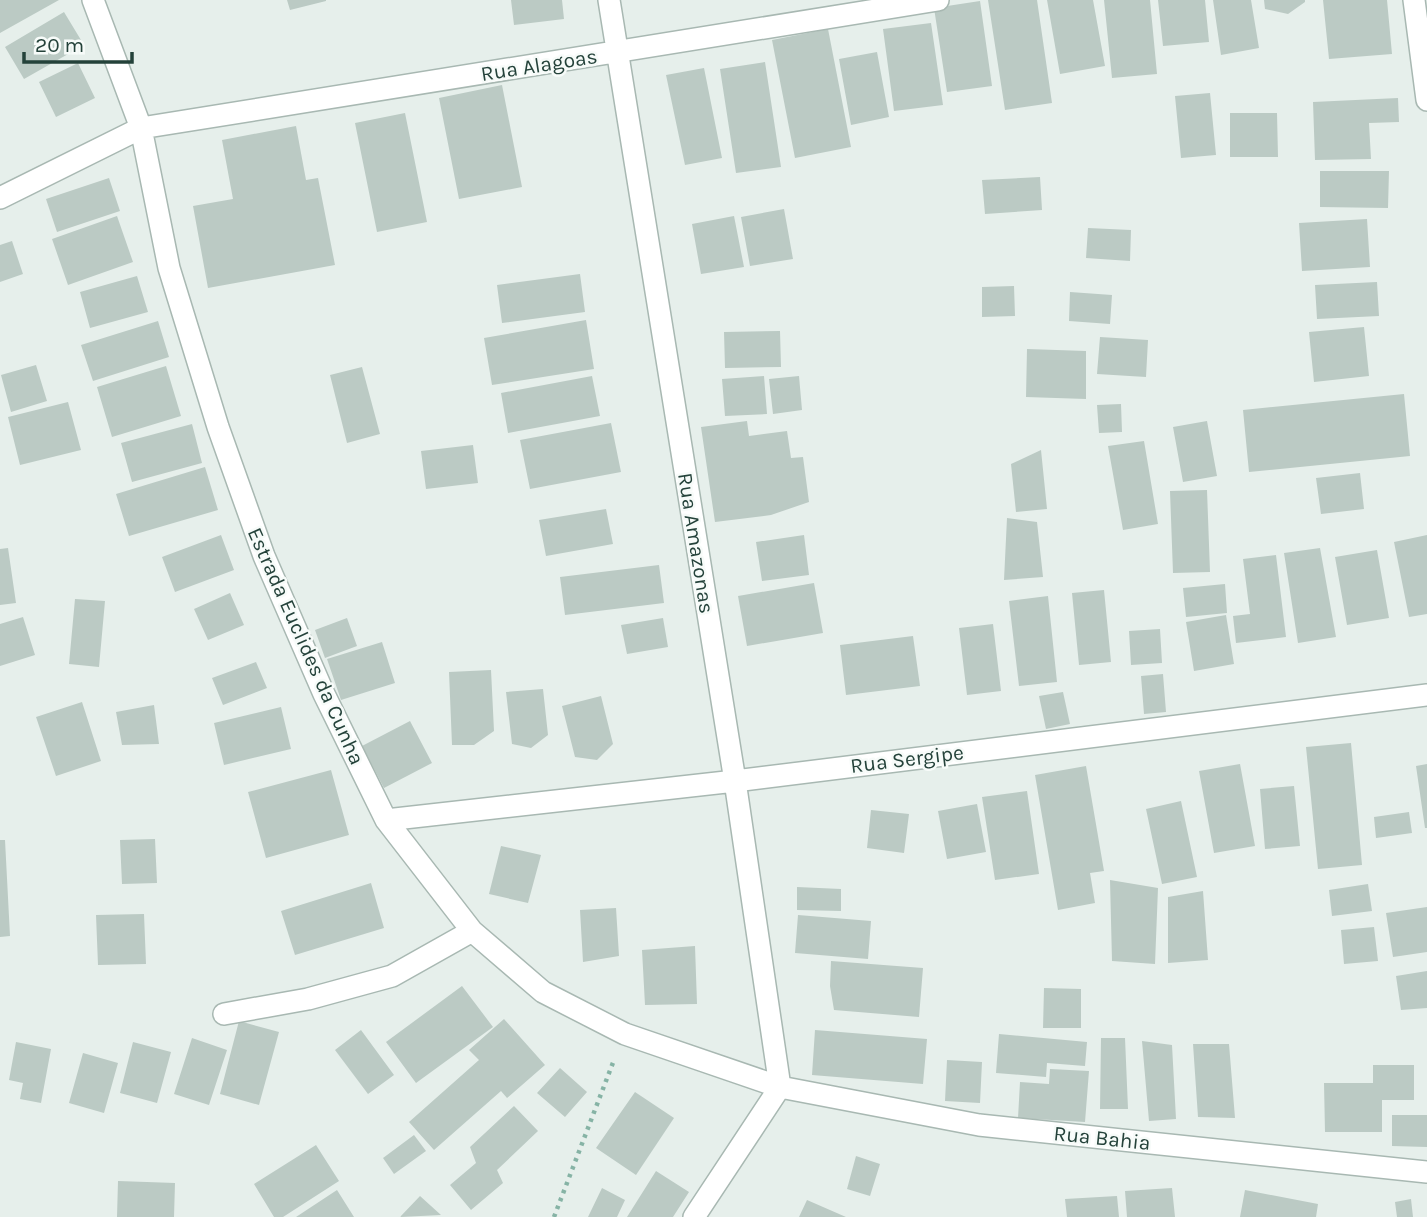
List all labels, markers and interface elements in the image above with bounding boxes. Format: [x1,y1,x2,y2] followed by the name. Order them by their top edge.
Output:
[24,21,133,65] scale bar
[35,33,84,57] text: 20 m
[479,44,599,86] street label: Rua Alagoas
[673,471,719,615] street label: Rua Amazonas
[243,524,369,768] street label: Estrada Euclides da Cunha
[849,740,965,778] street label: Rua Sergipe
[1052,1121,1152,1155] street label: Rua Bahia

